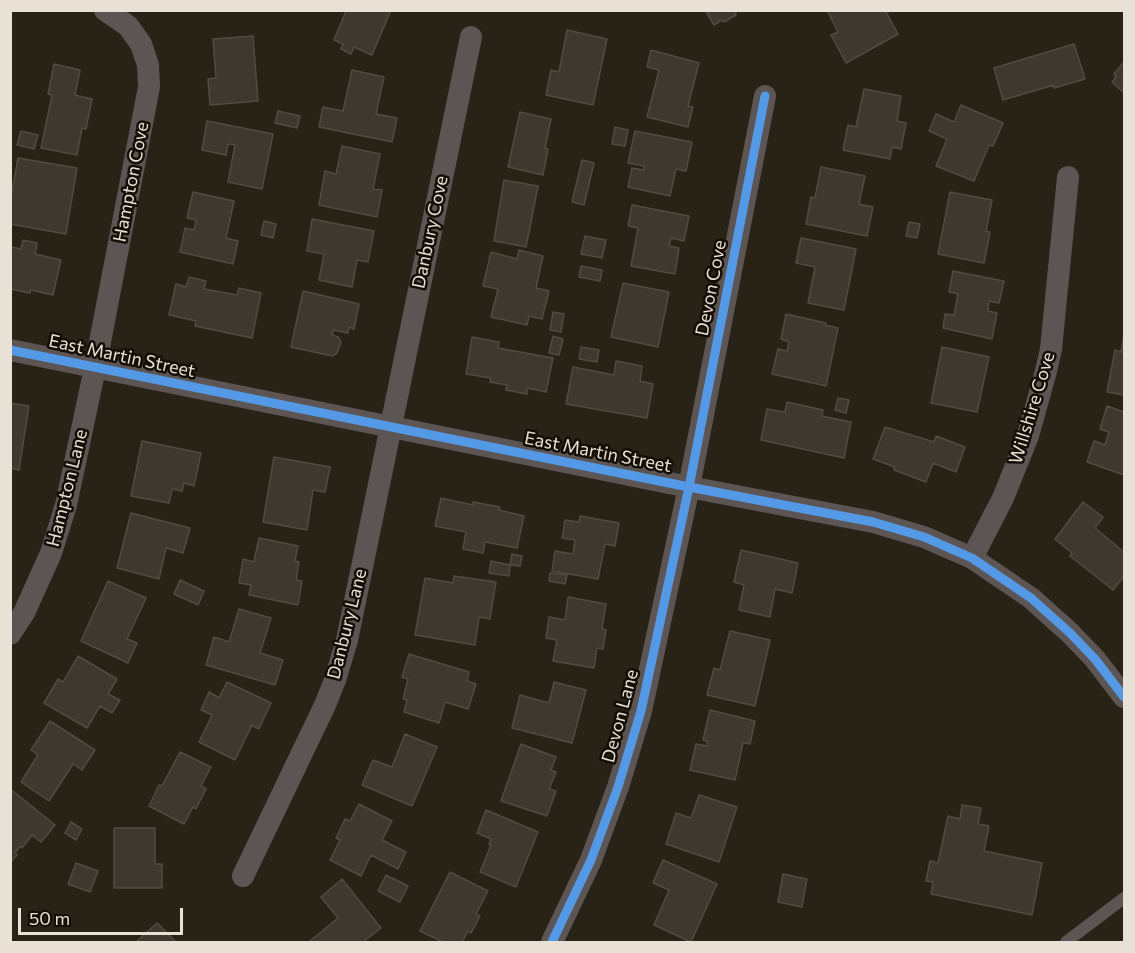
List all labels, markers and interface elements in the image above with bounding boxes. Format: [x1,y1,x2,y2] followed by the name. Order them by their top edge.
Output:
[109,120,153,244] street label: Hampton Cove
[408,174,452,290] street label: Danbury Cove
[691,238,731,338] street label: Devon Cove
[47,330,197,382] street label: East Martin Street
[1005,349,1059,467] street label: Willshire Cove
[42,427,92,549] street label: Hampton Lane
[523,427,673,477] street label: East Martin Street
[323,566,371,682] street label: Danbury Lane
[597,667,643,765] street label: Devon Lane
[21,896,186,934] scale bar
[29,907,70,929] text: 50 m

